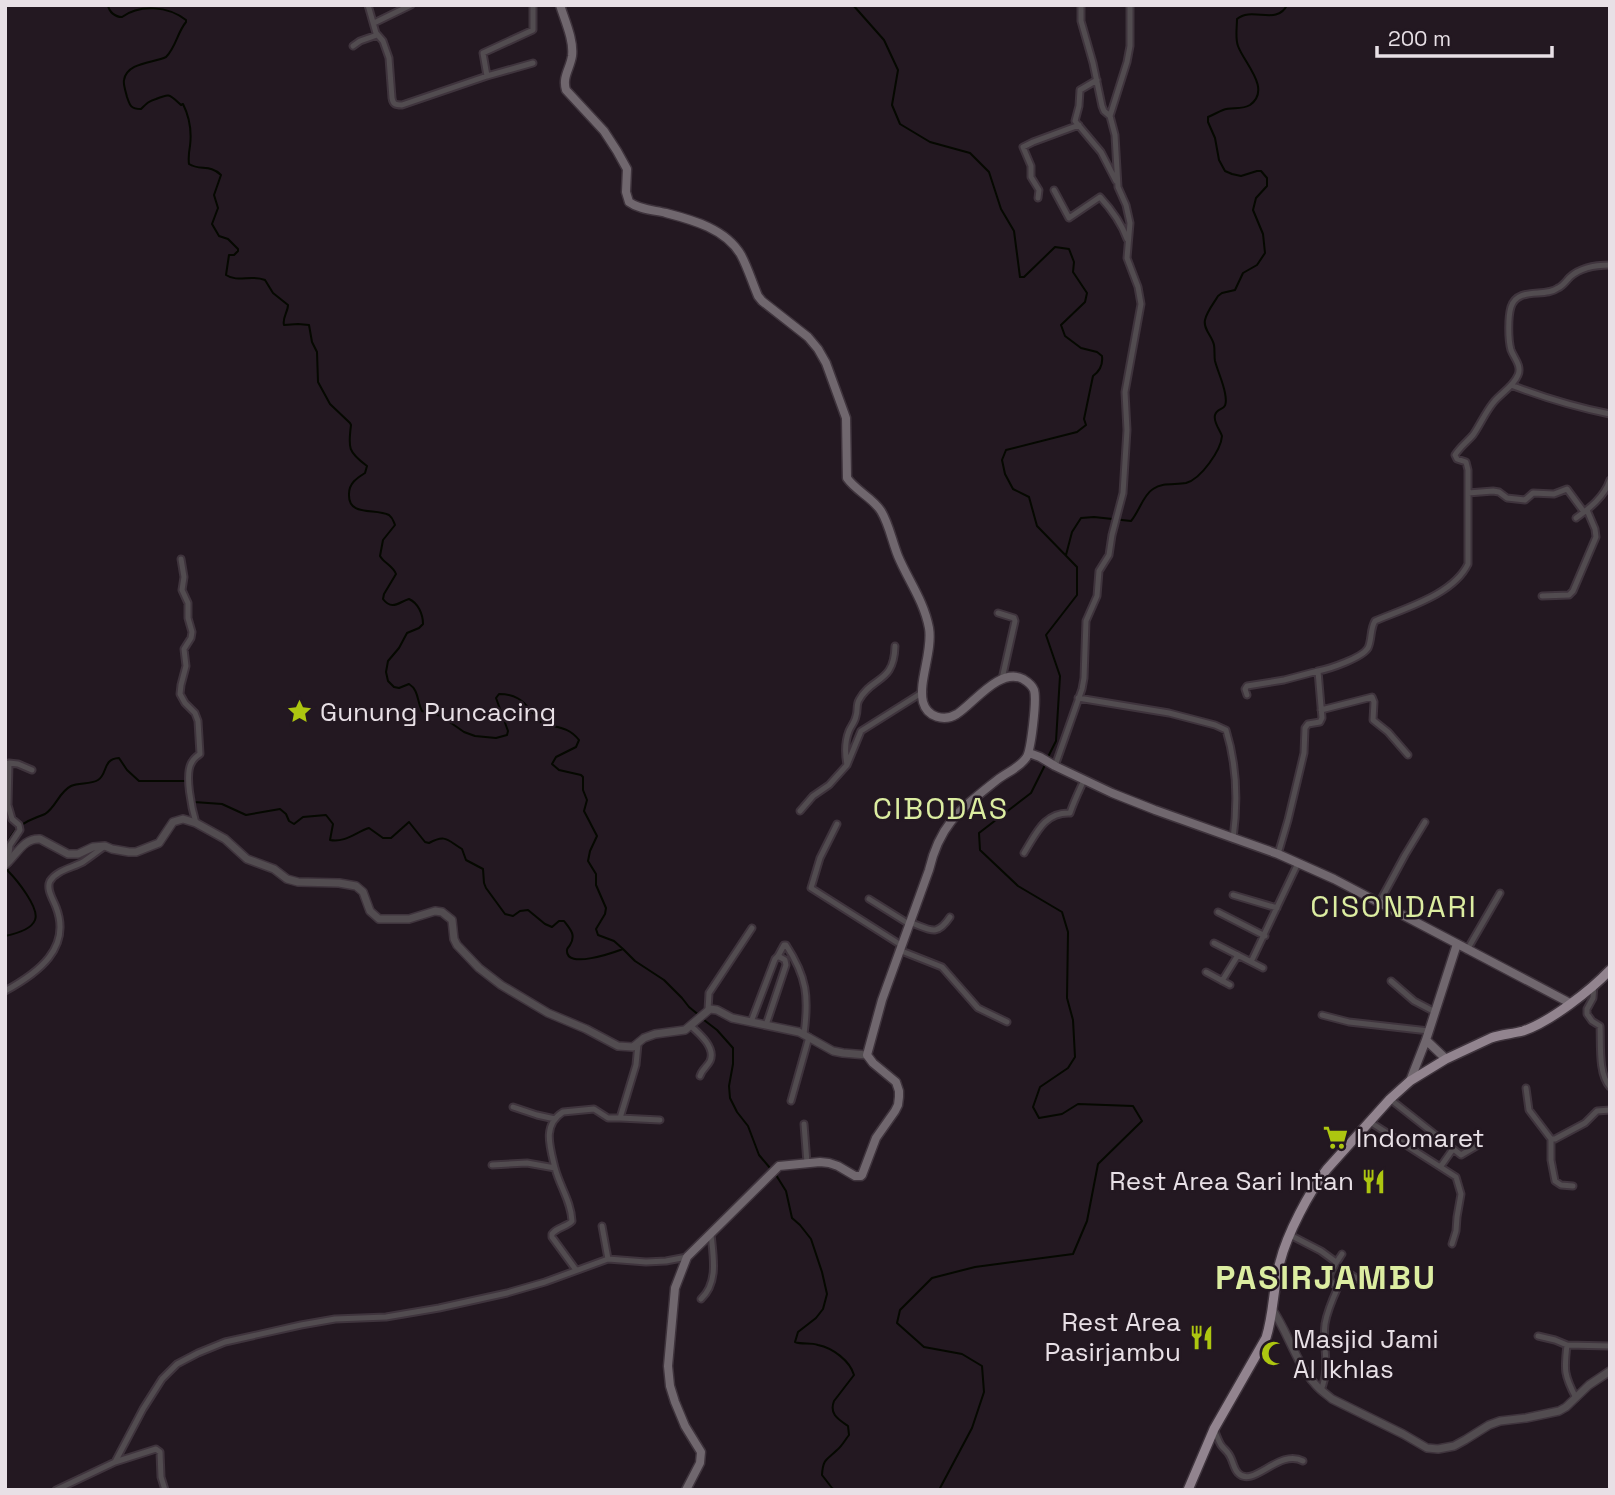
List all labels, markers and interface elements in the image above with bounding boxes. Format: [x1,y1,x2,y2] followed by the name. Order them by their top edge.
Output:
[1377,14,1552,58] scale bar
[1388,25,1451,52] text: 200 m
[320,695,556,729] place label: Gunung Puncacing
[286,698,314,726] place icon: Gunung Puncacing
[873,789,1009,828] district label: CIBODAS
[1310,887,1478,926] district label: CISONDARI
[1356,1121,1485,1155] place label: Indomaret
[1322,1124,1350,1152] supermarket icon: Indomaret
[1109,1164,1354,1198] place label: Rest Area Sari Intan
[1360,1167,1388,1195] restaurant icon: Rest Area Sari Intan
[1215,1257,1437,1299] district label: PASIRJAMBU
[1045,1305,1181,1369] place label: Rest Area Pasirjambu
[1293,1322,1439,1386] place label: Masjid Jami Al Ikhlas
[1187,1323,1215,1351] restaurant icon: Rest Area Pasirjambu
[1259,1340,1287,1368] mosque icon: Masjid Jami Al Ikhlas

